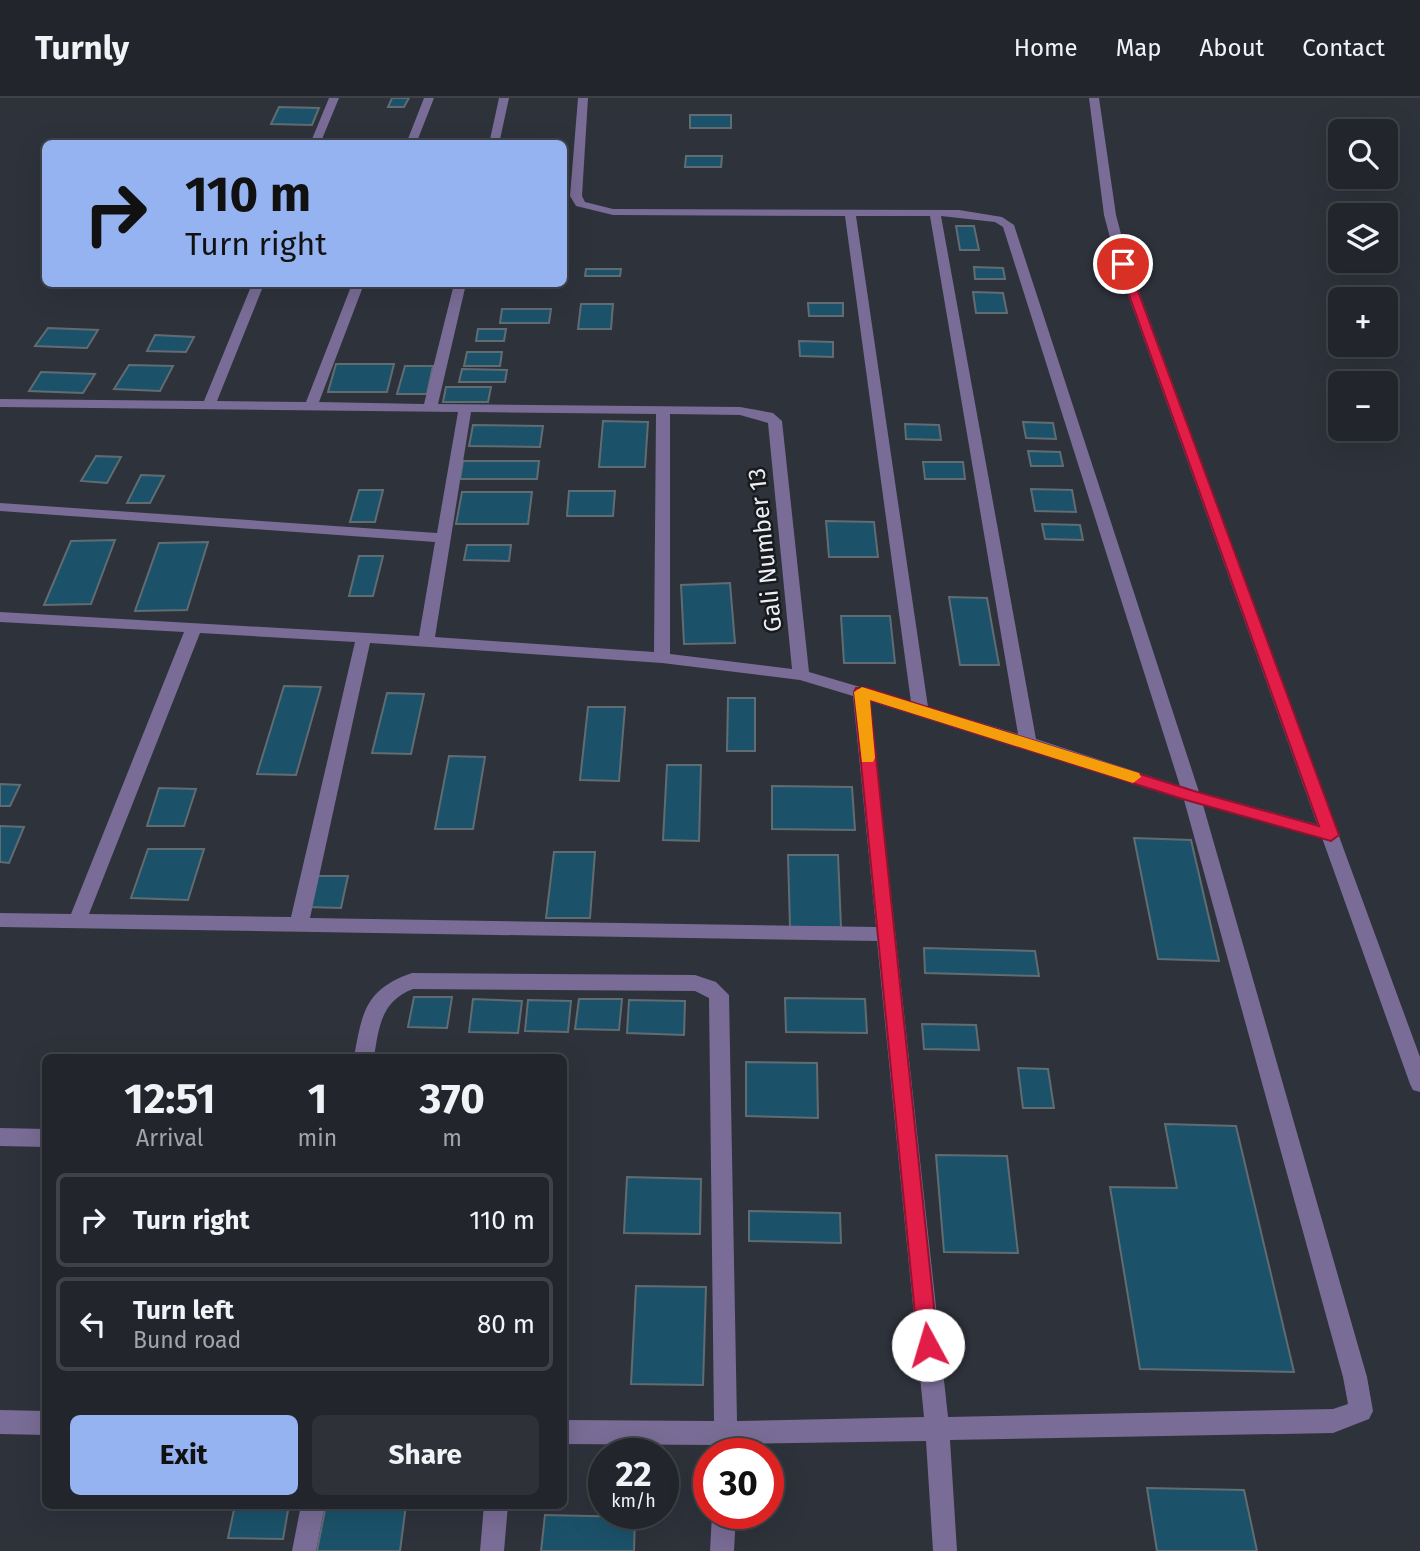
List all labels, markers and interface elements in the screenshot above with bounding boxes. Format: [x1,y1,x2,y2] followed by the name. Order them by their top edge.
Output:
[35,28,129,68] text: Turnly
[1014,34,1078,62] text: Home
[1116,34,1162,62] text: Map
[1200,34,1264,62] text: About
[1302,34,1385,62] text: Contact
[1328,119,1398,441] map controls
[1328,119,1398,189] button: search
[185,165,311,224] text: 110 m
[70,168,161,259] icon: right
[1328,203,1398,273] button: layers
[185,225,327,263] text: Turn right
[1093,234,1153,294] pin
[1104,245,1142,283] icon: arrive
[1328,287,1398,357] button: +
[1328,371,1398,441] button: −
[742,467,788,633] street label: Gali Number 13
[124,1074,215,1124] text: 12:51
[308,1074,327,1124] text: 1
[419,1074,485,1124] text: 370
[136,1124,203,1152] text: Arrival
[298,1124,337,1152] text: min
[442,1124,462,1152] text: m
[74,1201,112,1239] icon: right
[133,1205,250,1236] text: Turn right
[469,1205,535,1236] text: 110 m
[133,1295,234,1326] text: Turn left
[74,1305,112,1343] icon: left
[891,1308,965,1382] position arrow
[477,1309,535,1340] text: 80 m
[133,1326,241,1354] text: Bund road
[70,1415,298,1495] button: Exit
[312,1415,539,1495] button: Share
[693,1438,784,1529] speed limit sign: 30
[615,1453,652,1495] text: 22
[611,1490,656,1512] text: km/h

